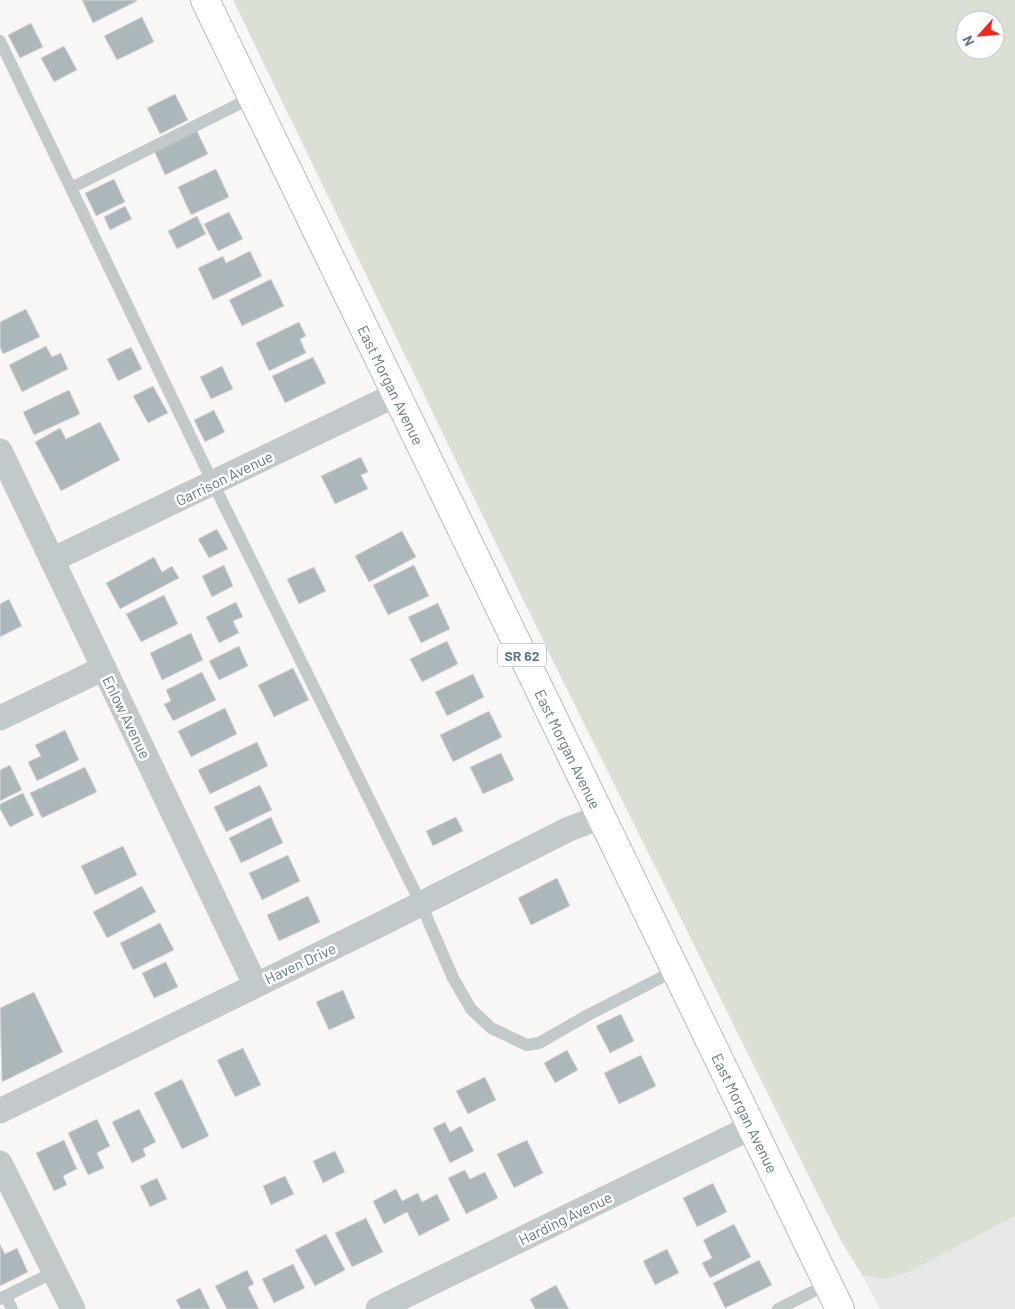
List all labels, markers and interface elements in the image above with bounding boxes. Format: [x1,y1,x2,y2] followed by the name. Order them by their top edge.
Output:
[955,10,1005,60] north arrow
[958,33,978,49] text: N
[354,322,428,448] street label: East Morgan Avenue
[173,447,275,509] street label: Garrison Avenue
[498,644,546,666] road number: SR 62
[99,673,155,761] street label: Enlow Avenue
[531,686,605,812] street label: East Morgan Avenue
[261,939,339,987] street label: Haven Drive
[708,1050,782,1176] street label: East Morgan Avenue
[515,1188,615,1248] street label: Harding Avenue

